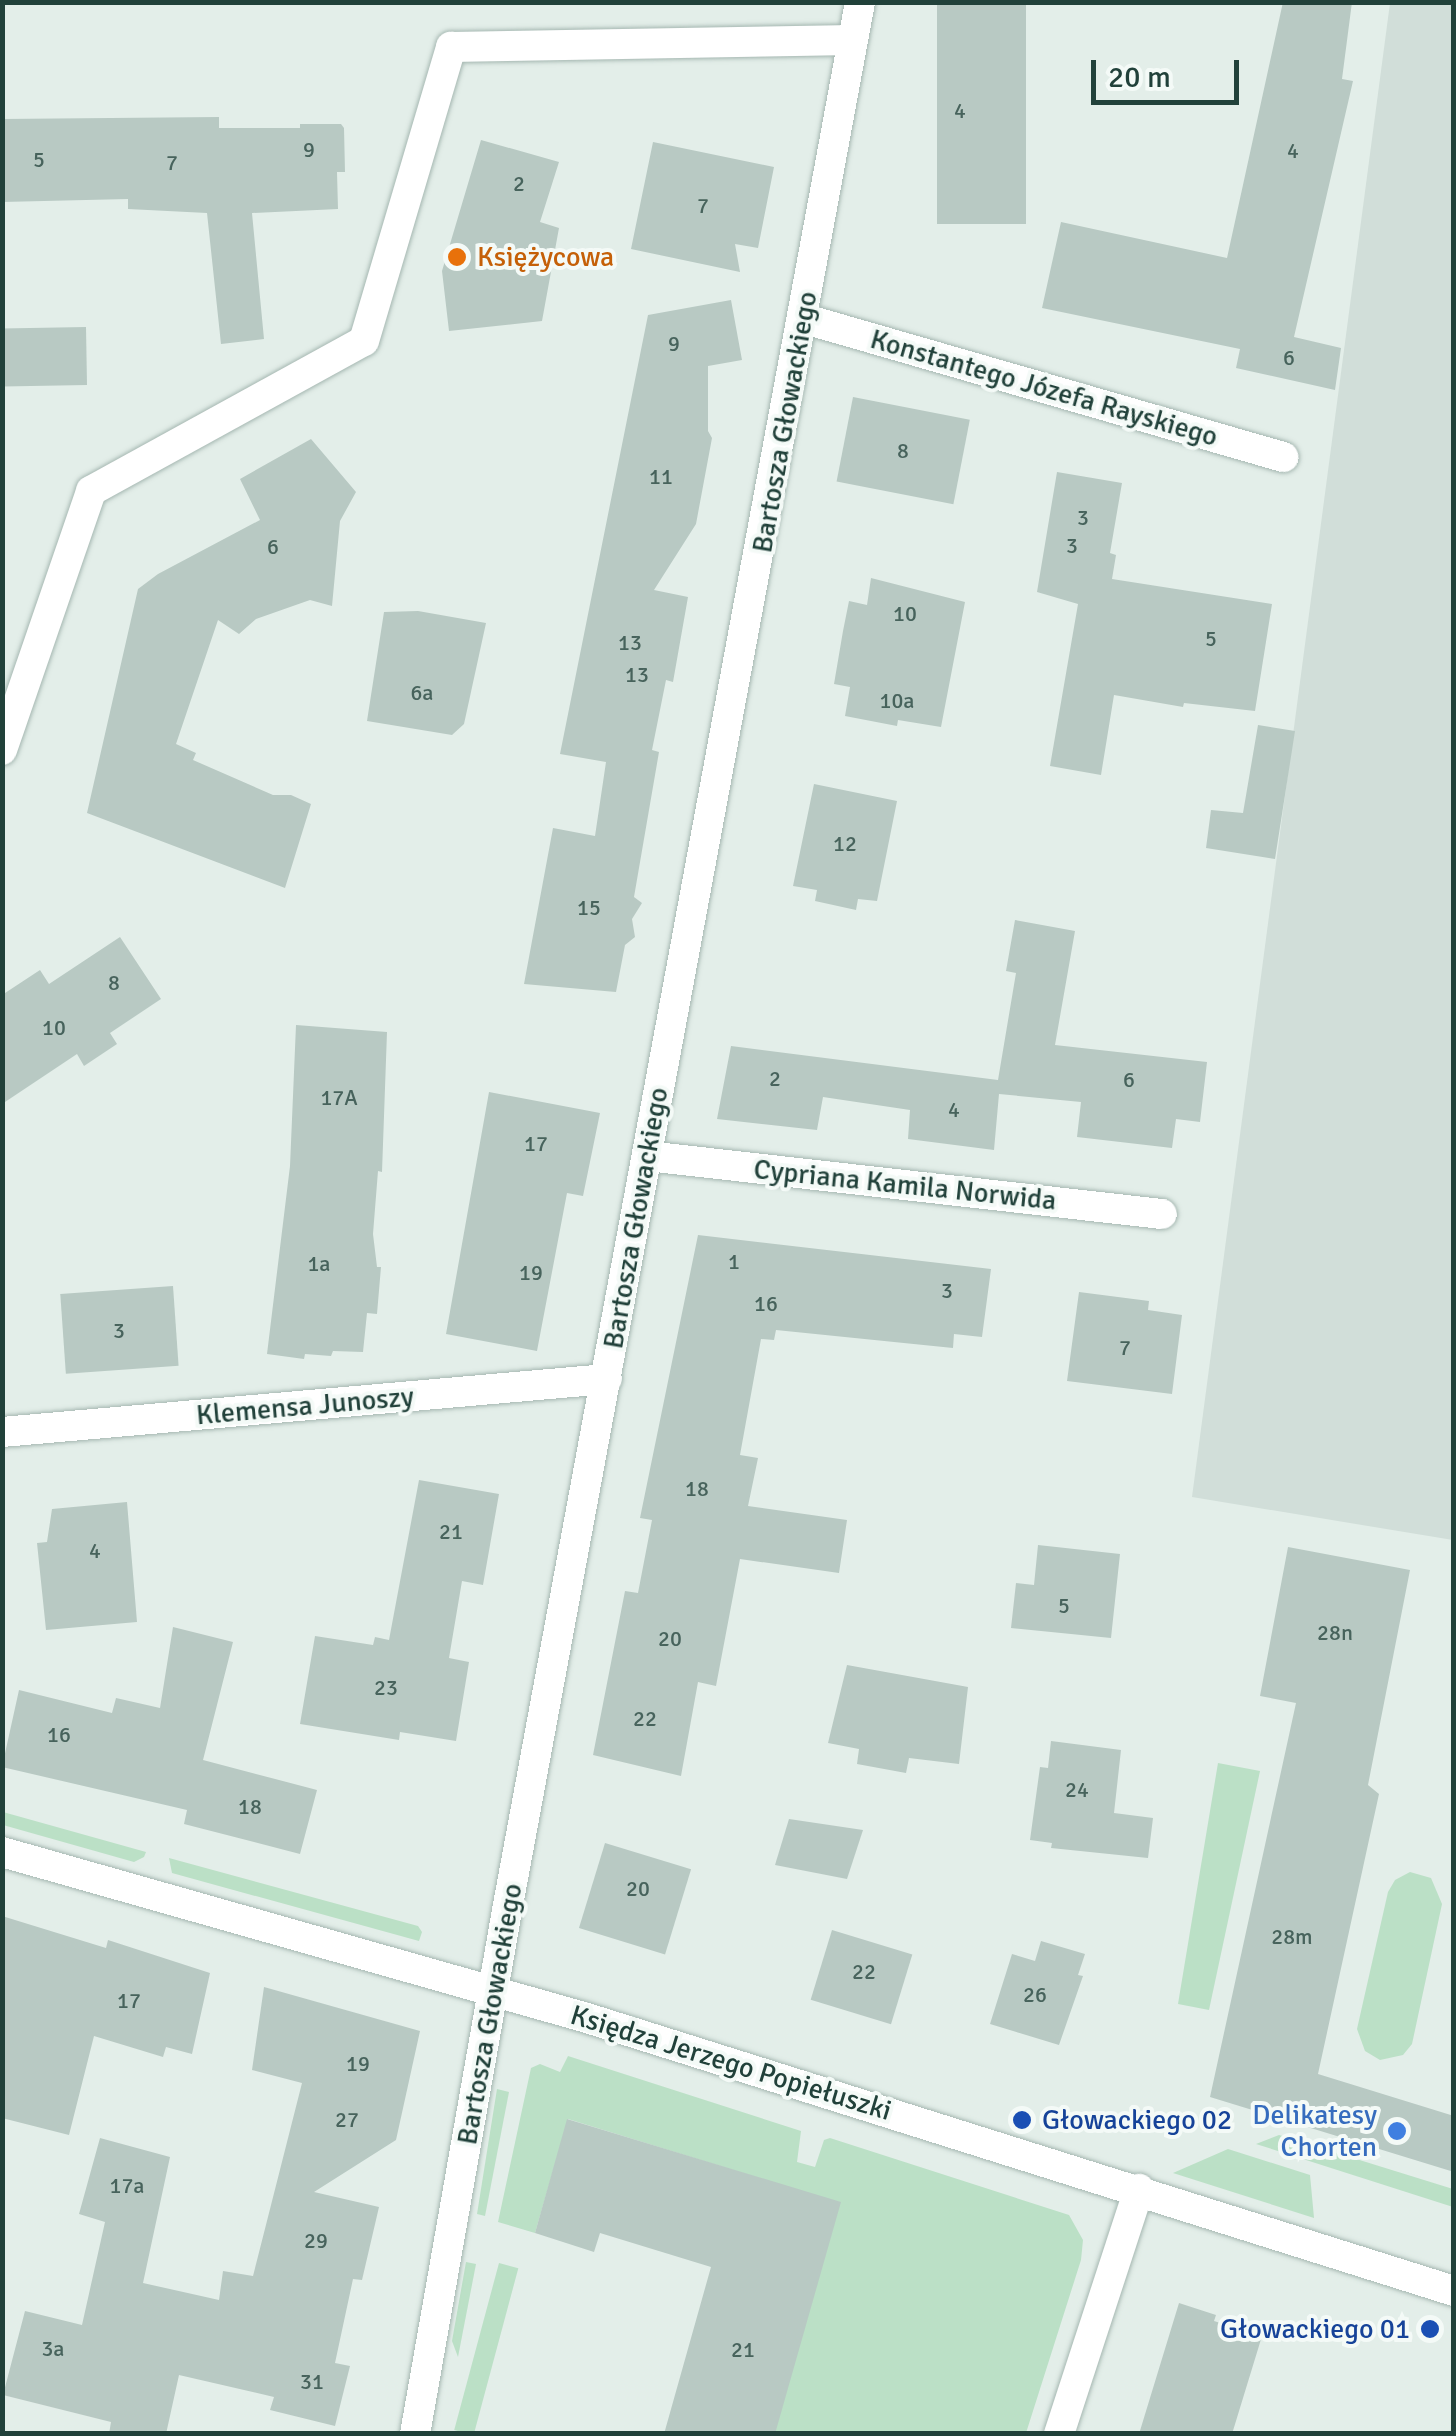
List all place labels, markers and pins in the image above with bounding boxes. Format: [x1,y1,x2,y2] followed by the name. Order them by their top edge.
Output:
[477,240,614,274] place label: Księżycowa
[446,246,468,268] marker: Księżycowa
[1252,2098,1377,2164] place label: Delikatesy Chorten
[1042,2103,1232,2137] place label: Głowackiego 02
[1011,2109,1033,2131] marker: Głowackiego 02
[1386,2120,1408,2142] marker: Delikatesy Chorten
[1220,2312,1410,2346] place label: Głowackiego 01
[1419,2318,1441,2340] marker: Głowackiego 01

